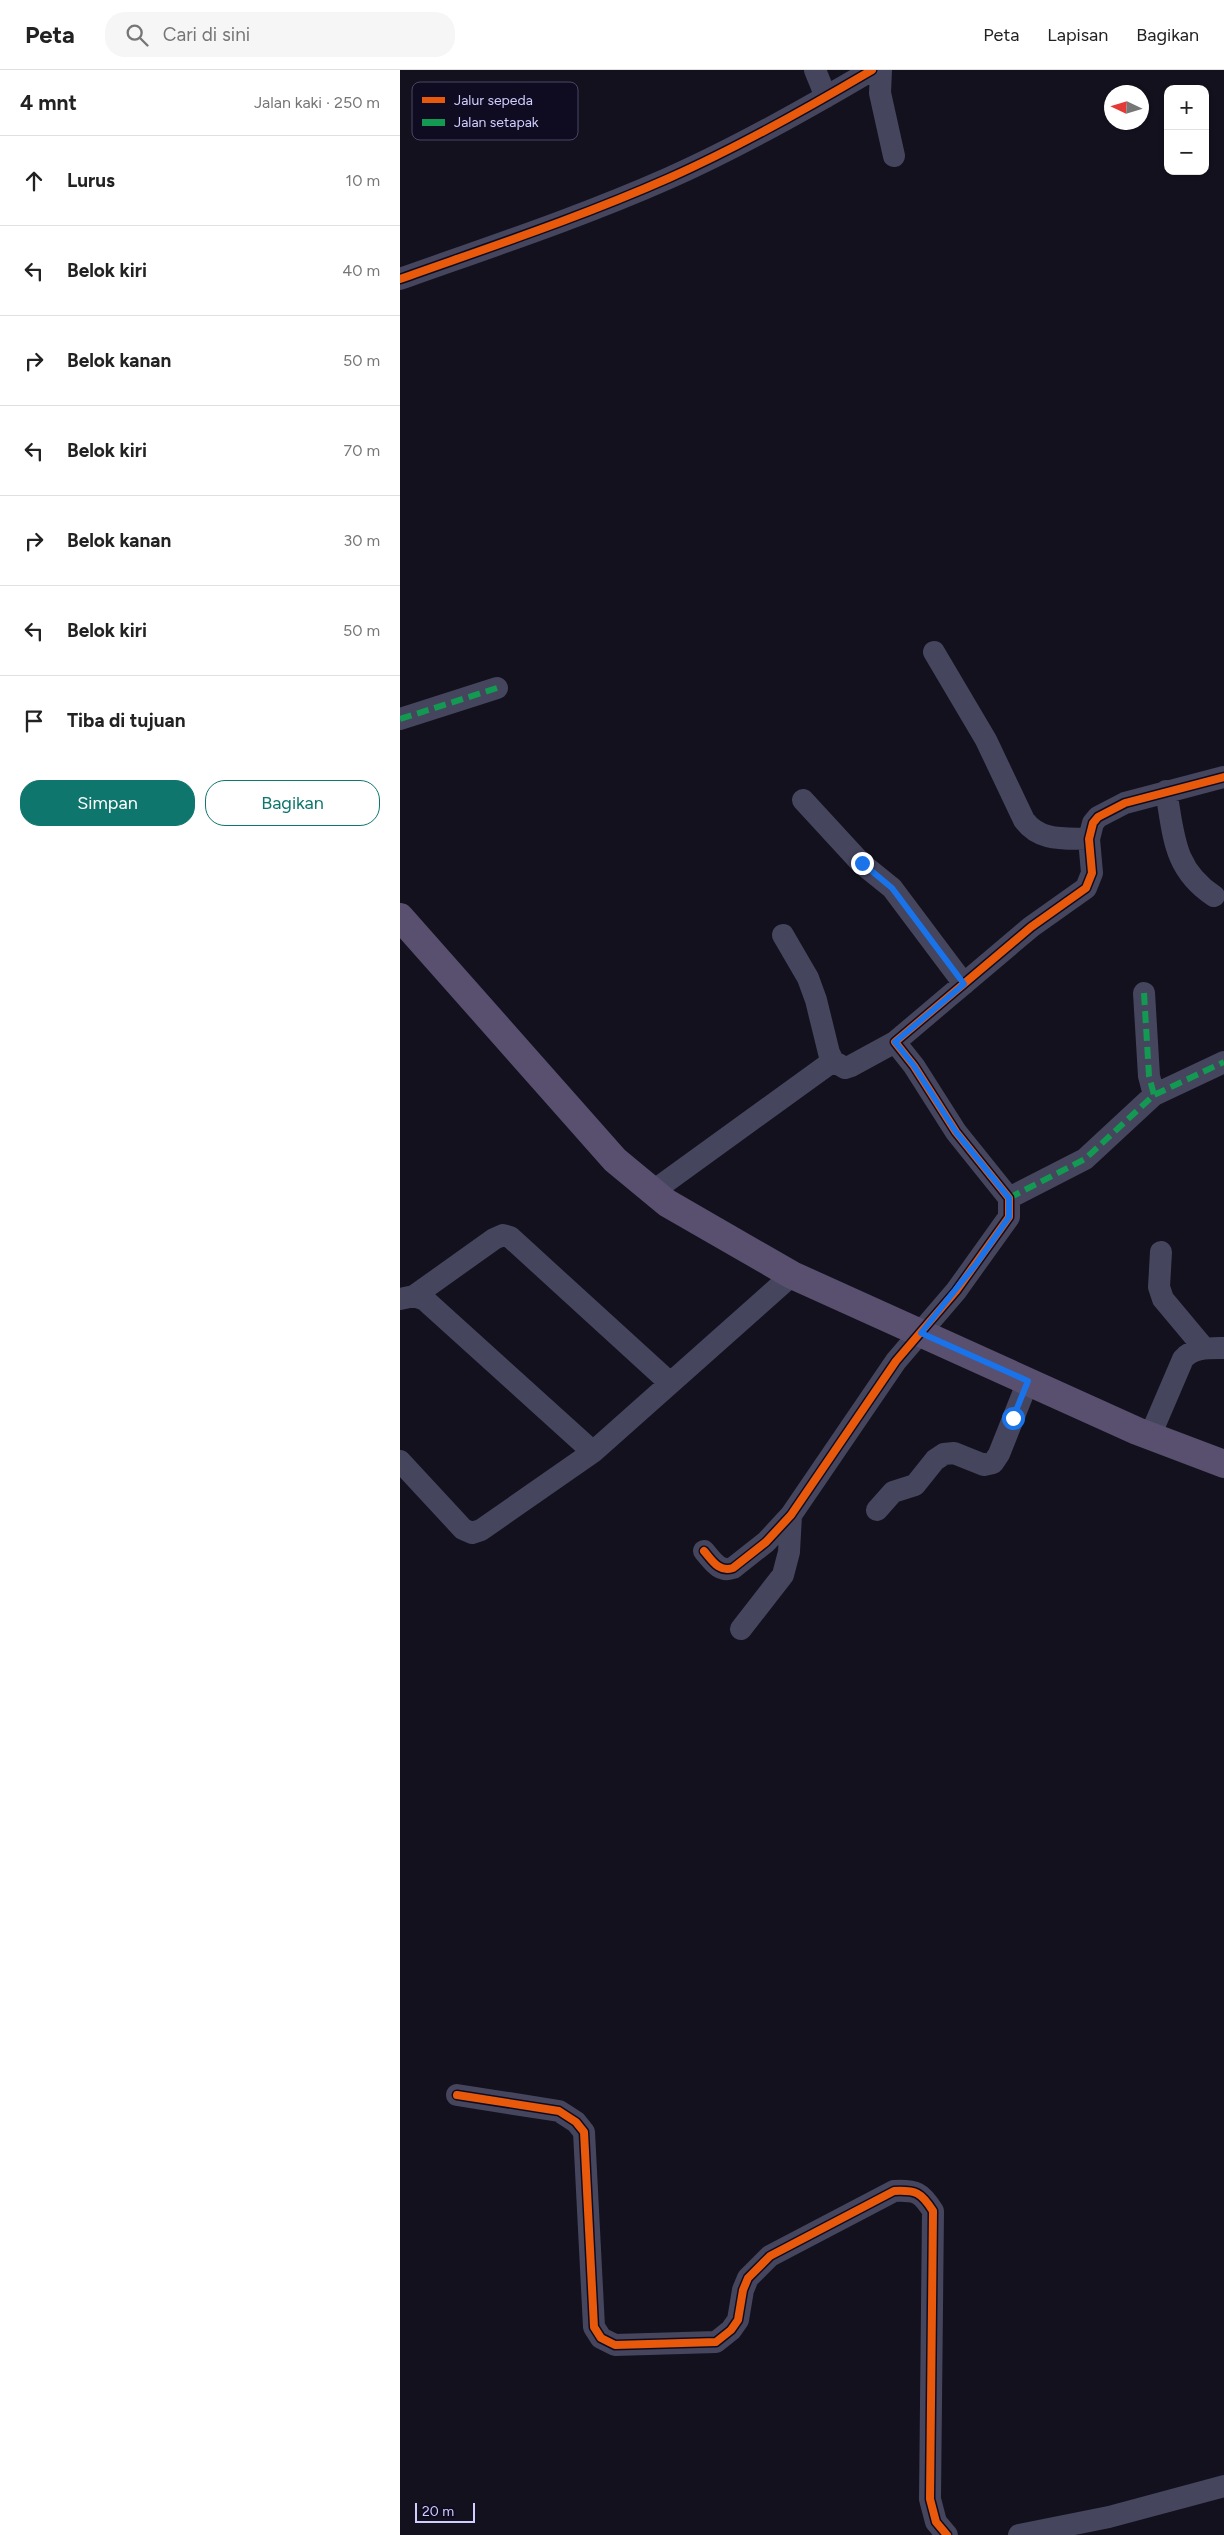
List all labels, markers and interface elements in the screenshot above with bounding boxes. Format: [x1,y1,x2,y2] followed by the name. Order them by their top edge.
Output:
[105,12,455,57] search box
[25,20,75,49] text: Peta
[123,21,151,49] icon: search
[163,23,250,46] text: Cari di sini
[983,24,1019,46] text: Peta
[1047,24,1108,46] text: Lapisan
[1136,24,1199,46] text: Bagikan
[412,82,578,140] legend
[1104,85,1149,130] north arrow
[1164,85,1209,175] map controls
[1164,85,1209,130] button: +
[20,90,77,115] text: 4 mnt
[454,92,533,109] text: Jalur sepeda
[254,93,380,112] text: Jalan kaki · 250 m
[454,114,539,131] text: Jalan setapak
[1164,130,1209,175] button: −
[20,167,48,195] icon: ahead
[67,169,115,192] text: Lurus
[346,171,380,190] text: 10 m
[20,257,48,285] icon: left
[67,259,147,282] text: Belok kiri
[342,261,380,280] text: 40 m
[20,347,48,375] icon: right
[67,349,171,372] text: Belok kanan
[343,351,380,370] text: 50 m
[20,437,48,465] icon: left
[67,439,147,462] text: Belok kiri
[344,441,380,460] text: 70 m
[20,527,48,555] icon: right
[67,529,171,552] text: Belok kanan
[343,531,380,550] text: 30 m
[20,617,48,645] icon: left
[67,619,147,642] text: Belok kiri
[343,621,380,640] text: 50 m
[20,707,48,735] icon: arrive
[67,709,186,732] text: Tiba di tujuan
[20,780,195,826] button: Simpan
[205,780,380,826] button: Bagikan
[851,852,874,875] route end
[1002,1407,1025,1430] route start
[415,2500,475,2523] scale bar
[422,2503,454,2520] text: 20 m

